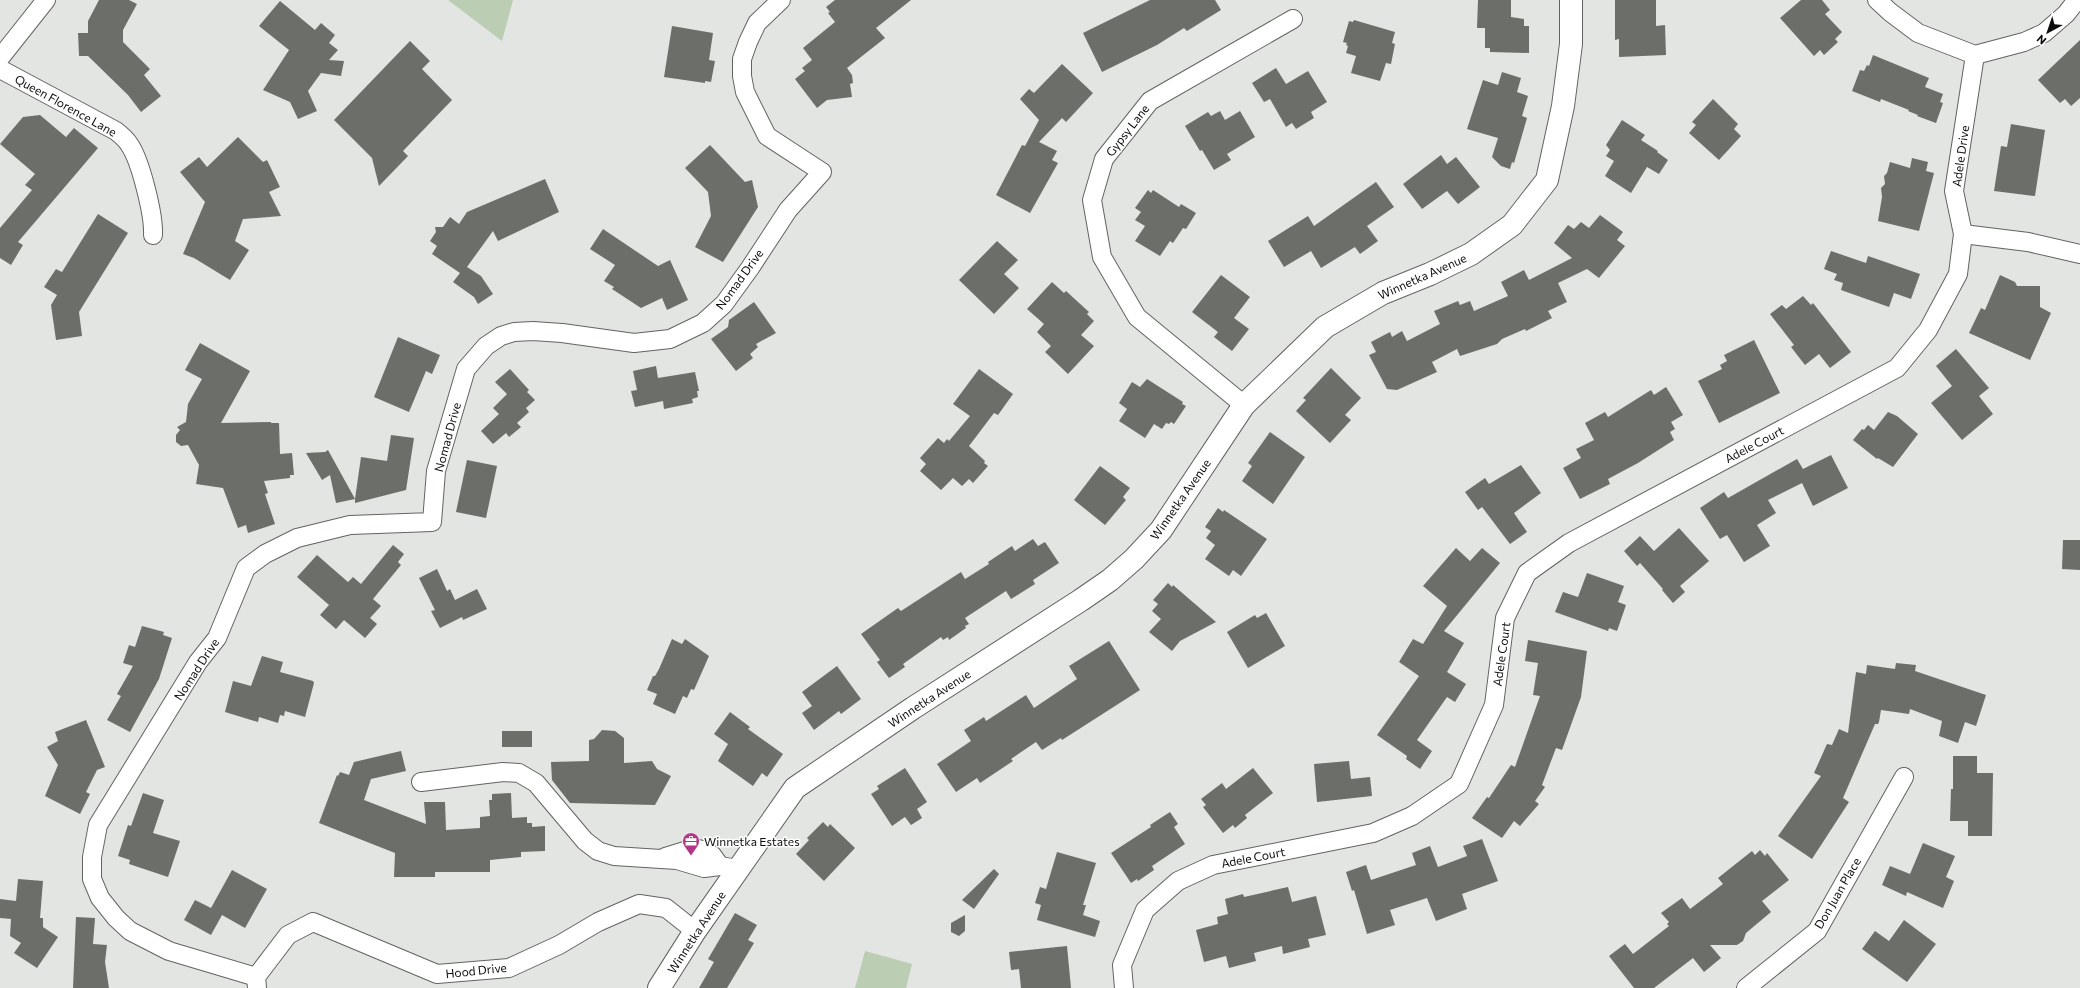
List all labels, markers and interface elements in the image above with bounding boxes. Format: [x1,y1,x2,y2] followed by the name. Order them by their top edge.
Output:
[2028,12,2068,52] north arrow
[2034,32,2049,48] text: N
[13,71,119,139] street label: Queen Florence Lane
[1102,101,1152,159] street label: Gypsy Lane
[1949,124,1971,188] street label: Adele Drive
[712,246,766,312] street label: Nomad Drive
[1376,250,1468,302] street label: Winnetka Avenue
[431,401,463,473] street label: Nomad Drive
[1722,423,1786,465] street label: Adele Court
[1147,456,1213,542] street label: Winnetka Avenue
[1490,621,1512,687] street label: Adele Court
[171,635,221,703] street label: Nomad Drive
[885,666,973,730] street label: Winnetka Avenue
[681,831,701,856] office icon: Winnetka Estates
[704,834,800,848] place label: Winnetka Estates
[1220,844,1286,870] street label: Adele Court
[1811,855,1864,932] street label: Don Juan Place
[664,888,728,976] street label: Winnetka Avenue
[445,960,507,980] street label: Hood Drive

